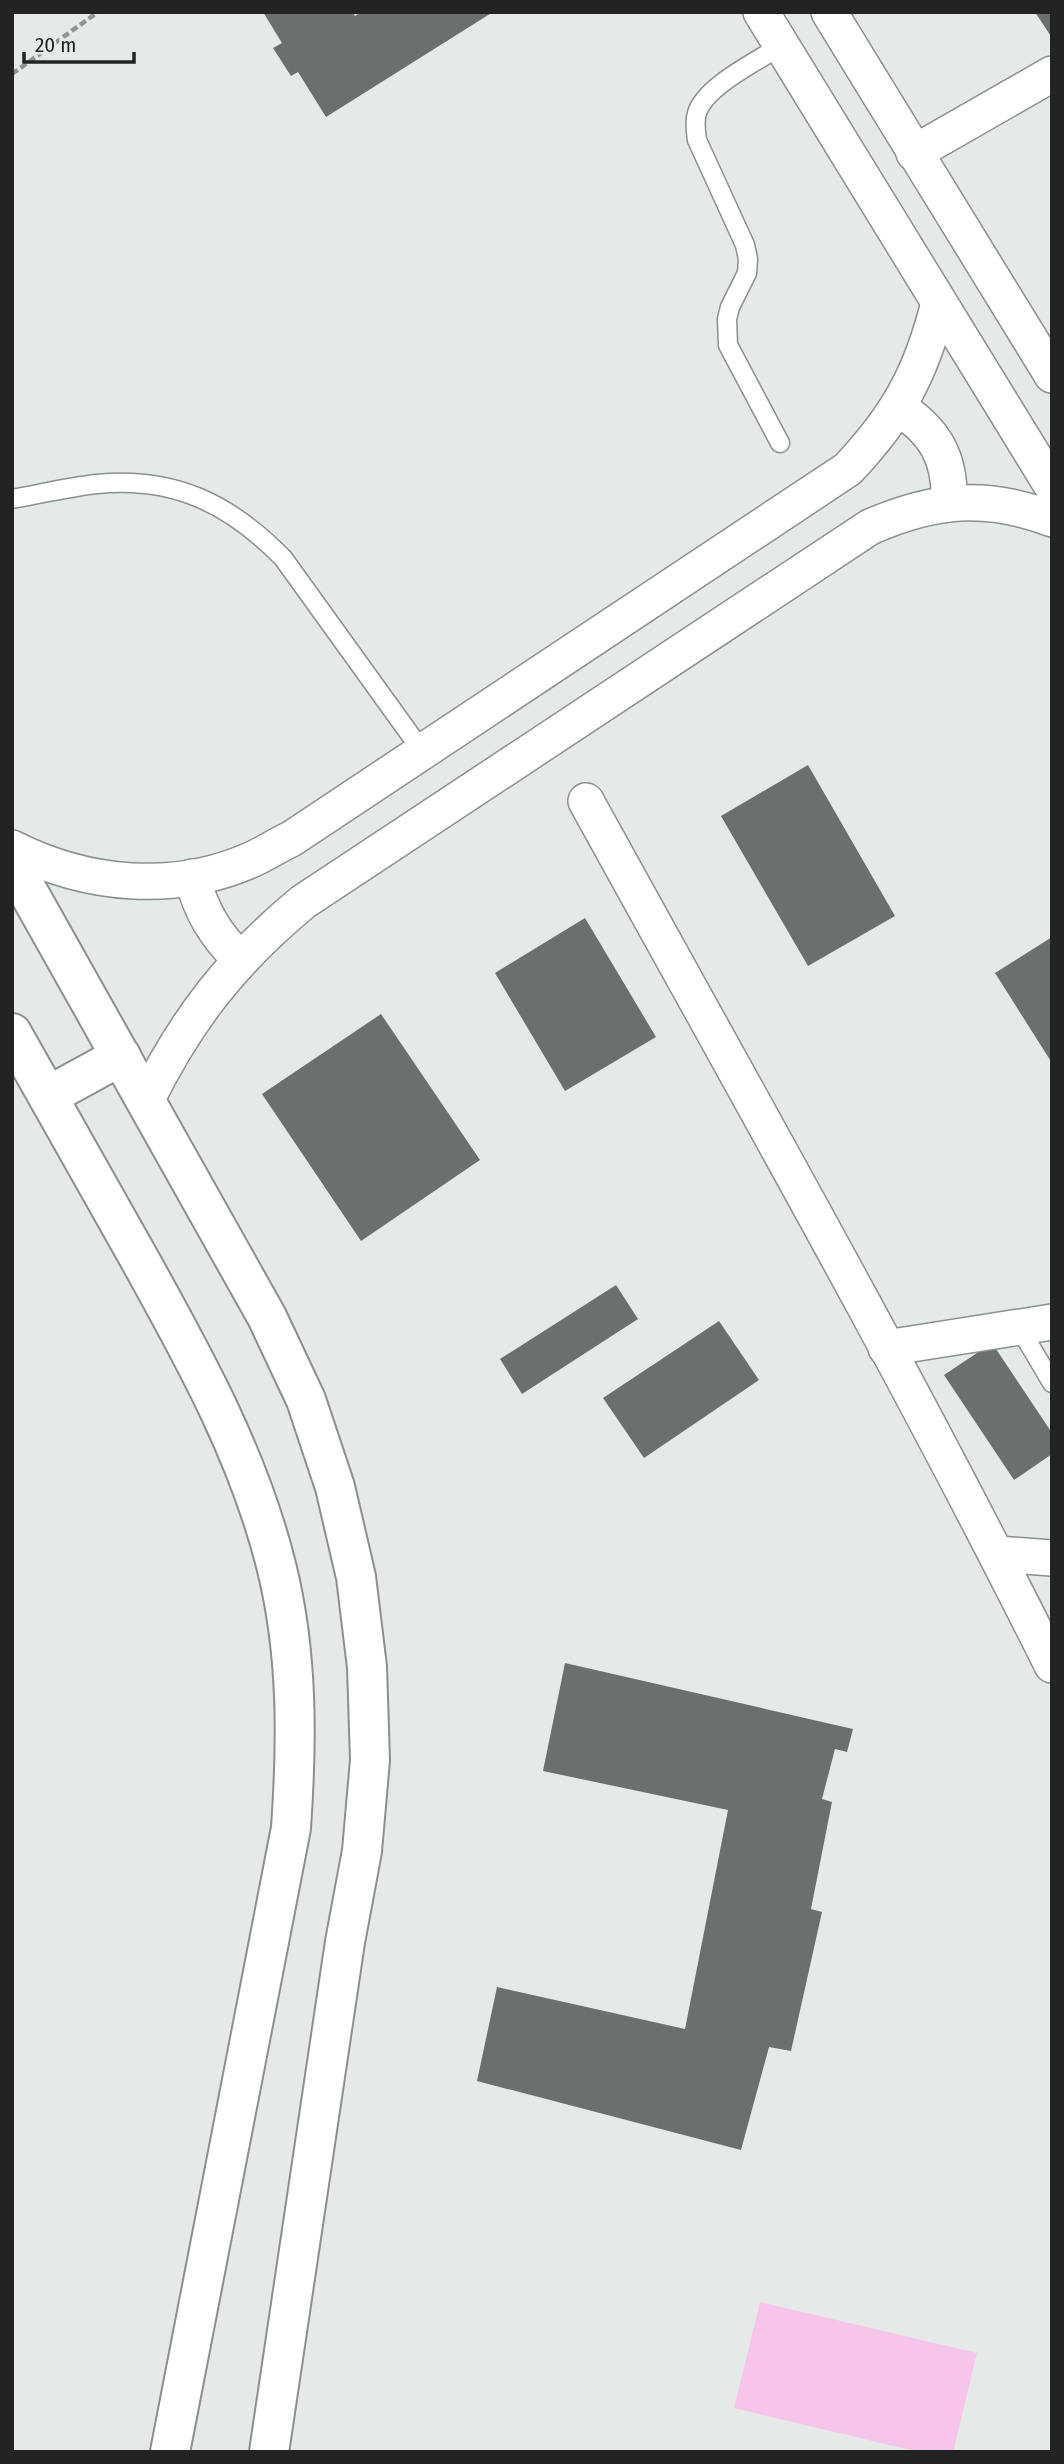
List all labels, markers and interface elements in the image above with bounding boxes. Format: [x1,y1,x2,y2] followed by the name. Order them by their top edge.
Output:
[24,21,135,65] scale bar
[35,32,76,58] text: 20 m

